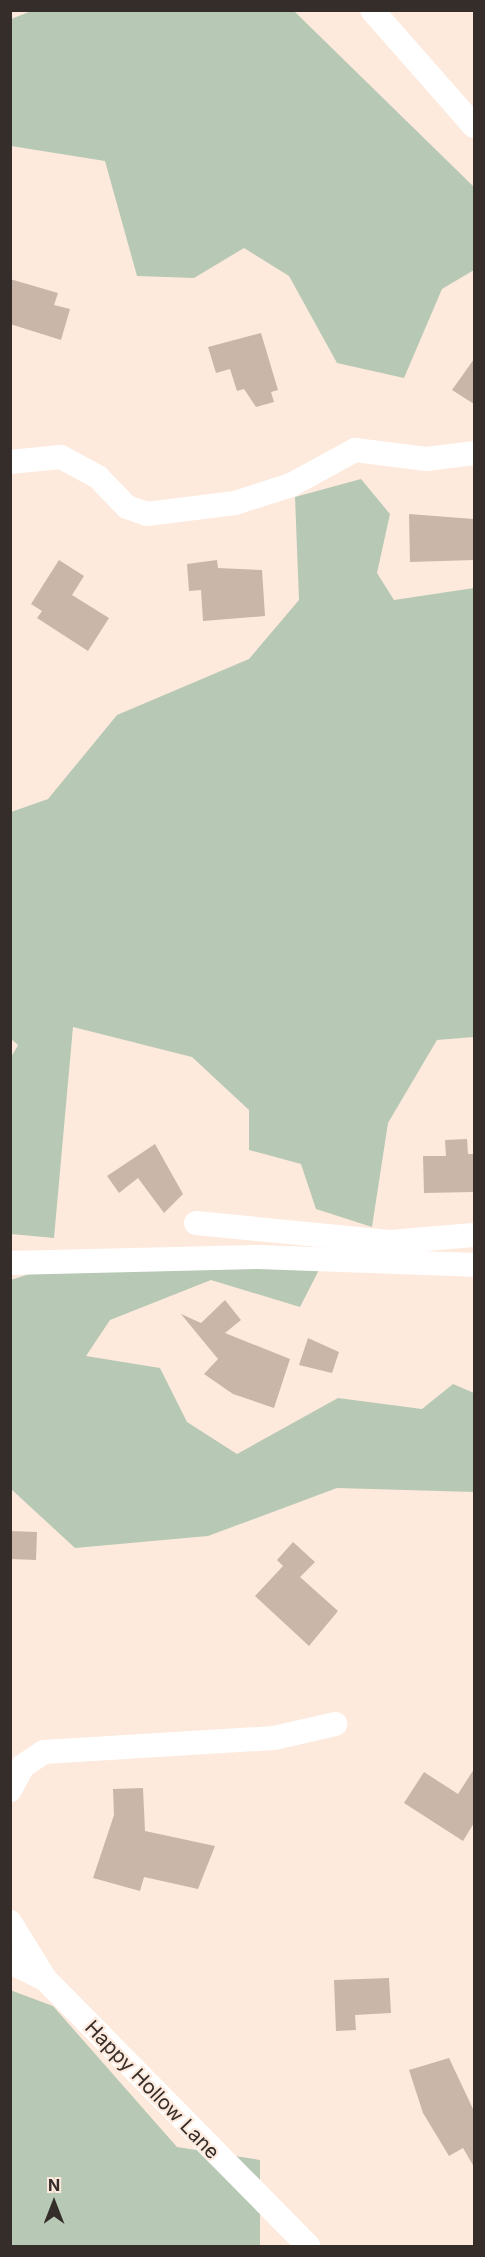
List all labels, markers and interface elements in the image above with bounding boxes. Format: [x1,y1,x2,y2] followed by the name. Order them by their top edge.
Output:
[80,2016,224,2164] street label: Happy Hollow Lane
[24,2173,84,2233] north arrow
[48,2175,60,2195] text: N

